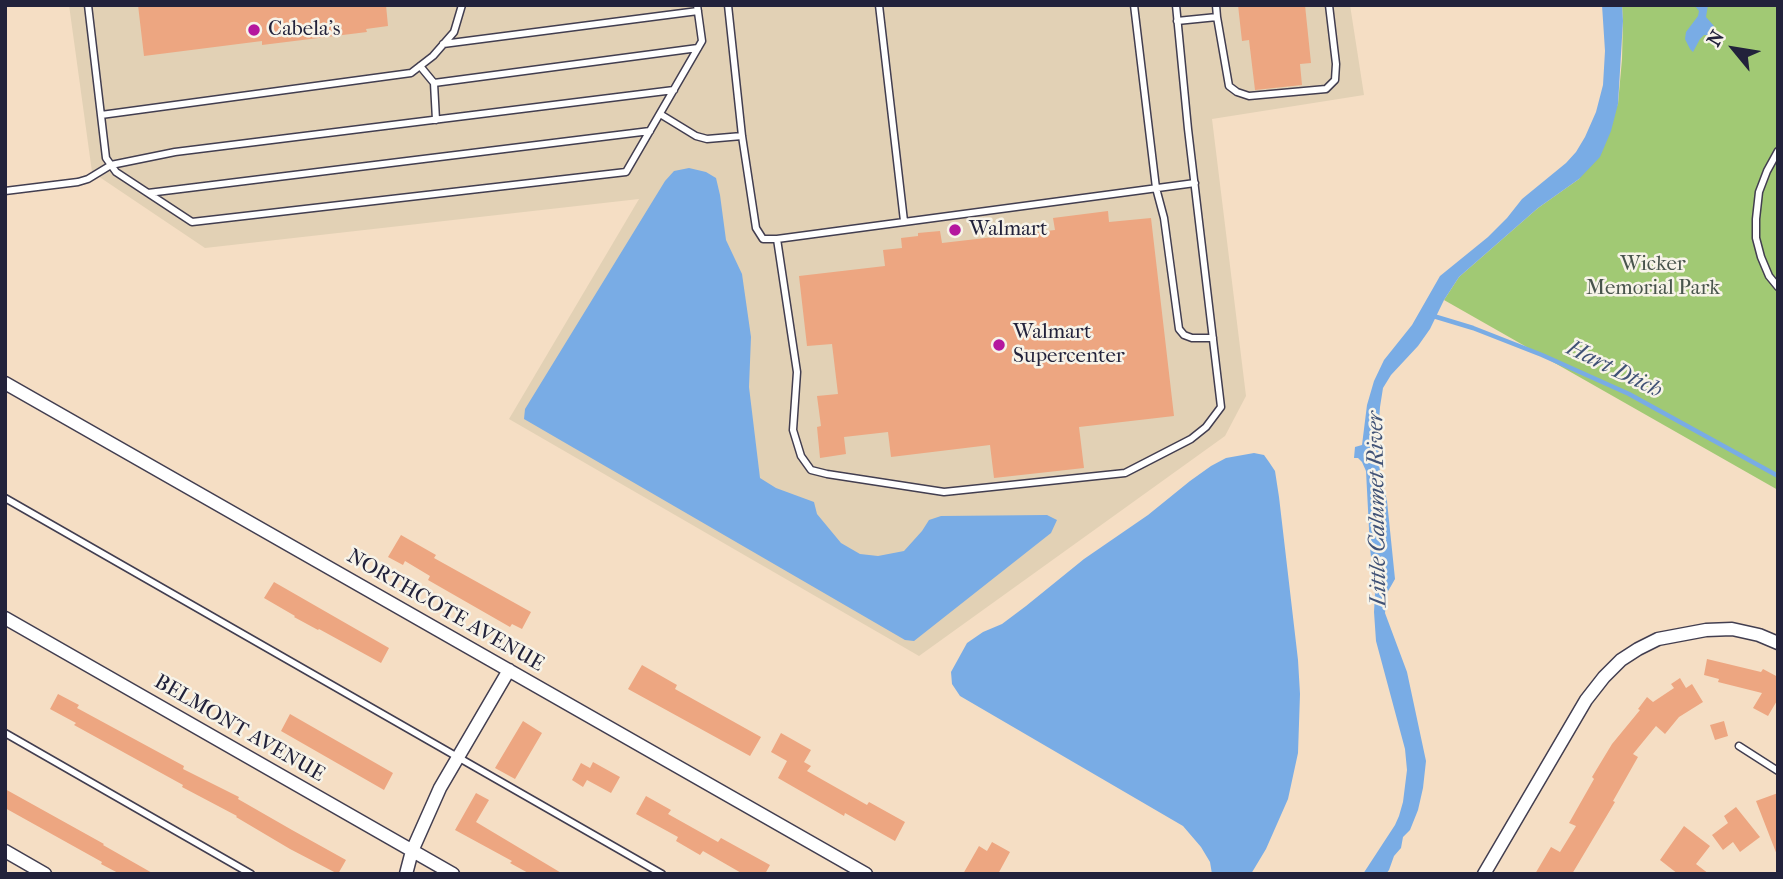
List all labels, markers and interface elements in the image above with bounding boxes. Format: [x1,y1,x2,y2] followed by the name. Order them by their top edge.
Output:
[1699,14,1769,84] north arrow
[268,17,341,43] place label: Cabela's
[246,22,262,38] marker: Cabela's
[1703,27,1729,50] text: N
[969,217,1047,243] place label: Walmart
[947,222,963,238] marker: Walmart
[1586,252,1720,302] park label: Wicker Memorial Park
[1013,320,1125,370] place label: Walmart Supercenter
[1562,335,1666,405] water label: Hart Dtich
[991,337,1007,353] marker: Walmart Supercenter
[1362,411,1394,607] water label: Little Calumet River
[342,544,548,678] street label: NORTHCOTE AVENUE
[149,670,329,788] street label: BELMONT AVENUE

